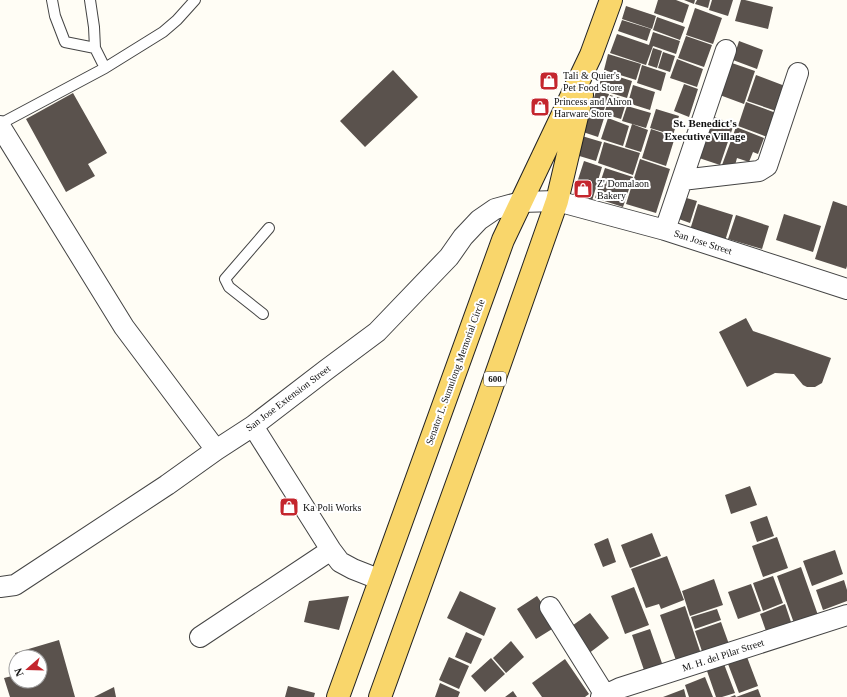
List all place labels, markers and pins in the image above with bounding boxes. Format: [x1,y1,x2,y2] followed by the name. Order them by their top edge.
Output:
[538,70,560,92] shop icon: Tali & Quier's Pet Food Store
[563,70,623,93] place label: Tali & Quier's Pet Food Store
[529,96,551,118] shop icon: Princess and Ahron Harware Store
[554,96,632,119] place label: Princess and Ahron Harware Store
[572,178,594,200] shop icon: Z' Domalaon Bakery
[597,178,649,201] place label: Z' Domalaon Bakery
[278,496,300,518] shop icon: Ka Poli Works
[303,502,362,513] place label: Ka Poli Works

